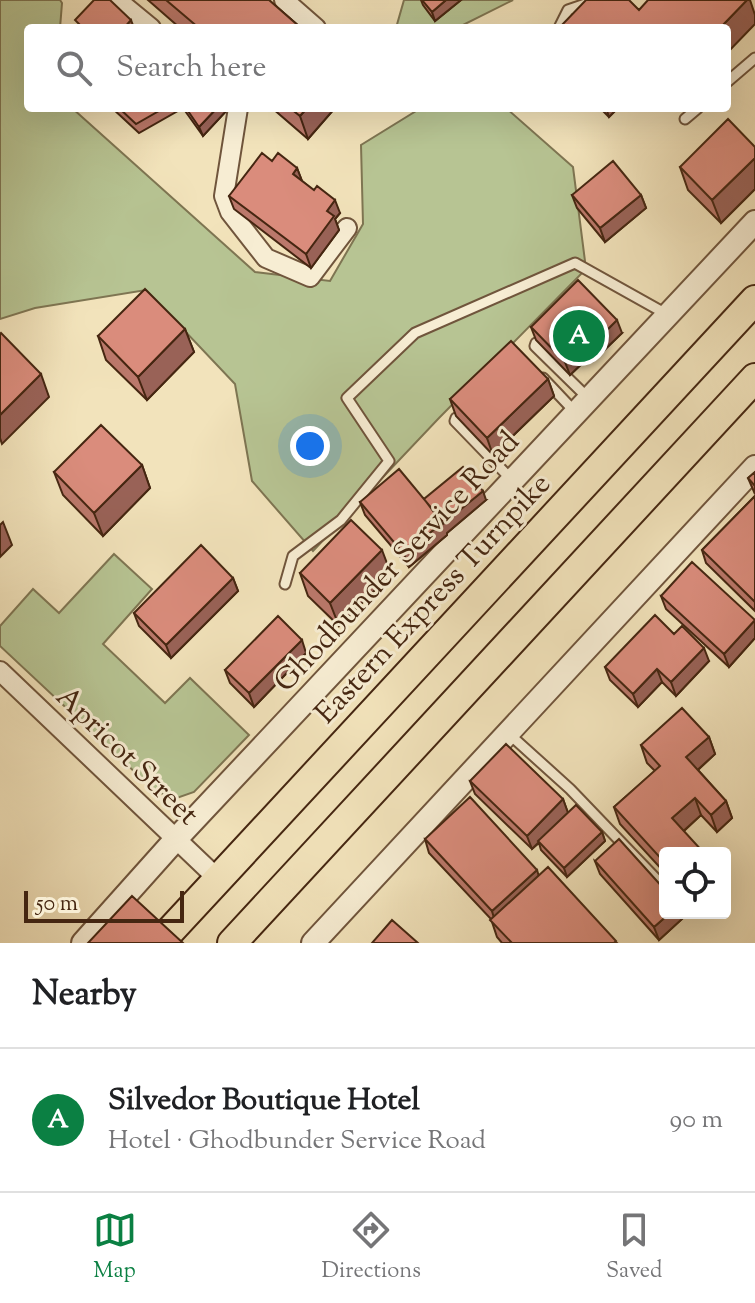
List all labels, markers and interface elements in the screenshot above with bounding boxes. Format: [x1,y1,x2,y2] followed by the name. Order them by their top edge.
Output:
[24,24,731,112] search box
[52,46,96,90] icon: search
[116,47,266,90] text: Search here
[553,306,605,366] pin: A
[265,422,531,703] street label: Ghodbunder Service Road
[290,426,330,466] your location
[306,465,562,735] street label: Eastern Express Turnpike
[45,677,207,836] street label: Apricot Street
[659,847,731,919] map controls
[659,847,731,919] button: locate
[24,887,184,923] scale bar
[36,889,78,921] text: 50 m
[32,971,137,1020] text: Nearby
[108,1080,420,1123] text: Silvedor Boutique Hotel
[47,1102,69,1139] text: A
[670,1102,723,1139] text: 90 m
[108,1123,486,1160] text: Hotel · Ghodbunder Service Road
[93,1208,137,1288] tab: Map
[322,1208,421,1288] tab: Directions
[606,1208,662,1288] tab: Saved

